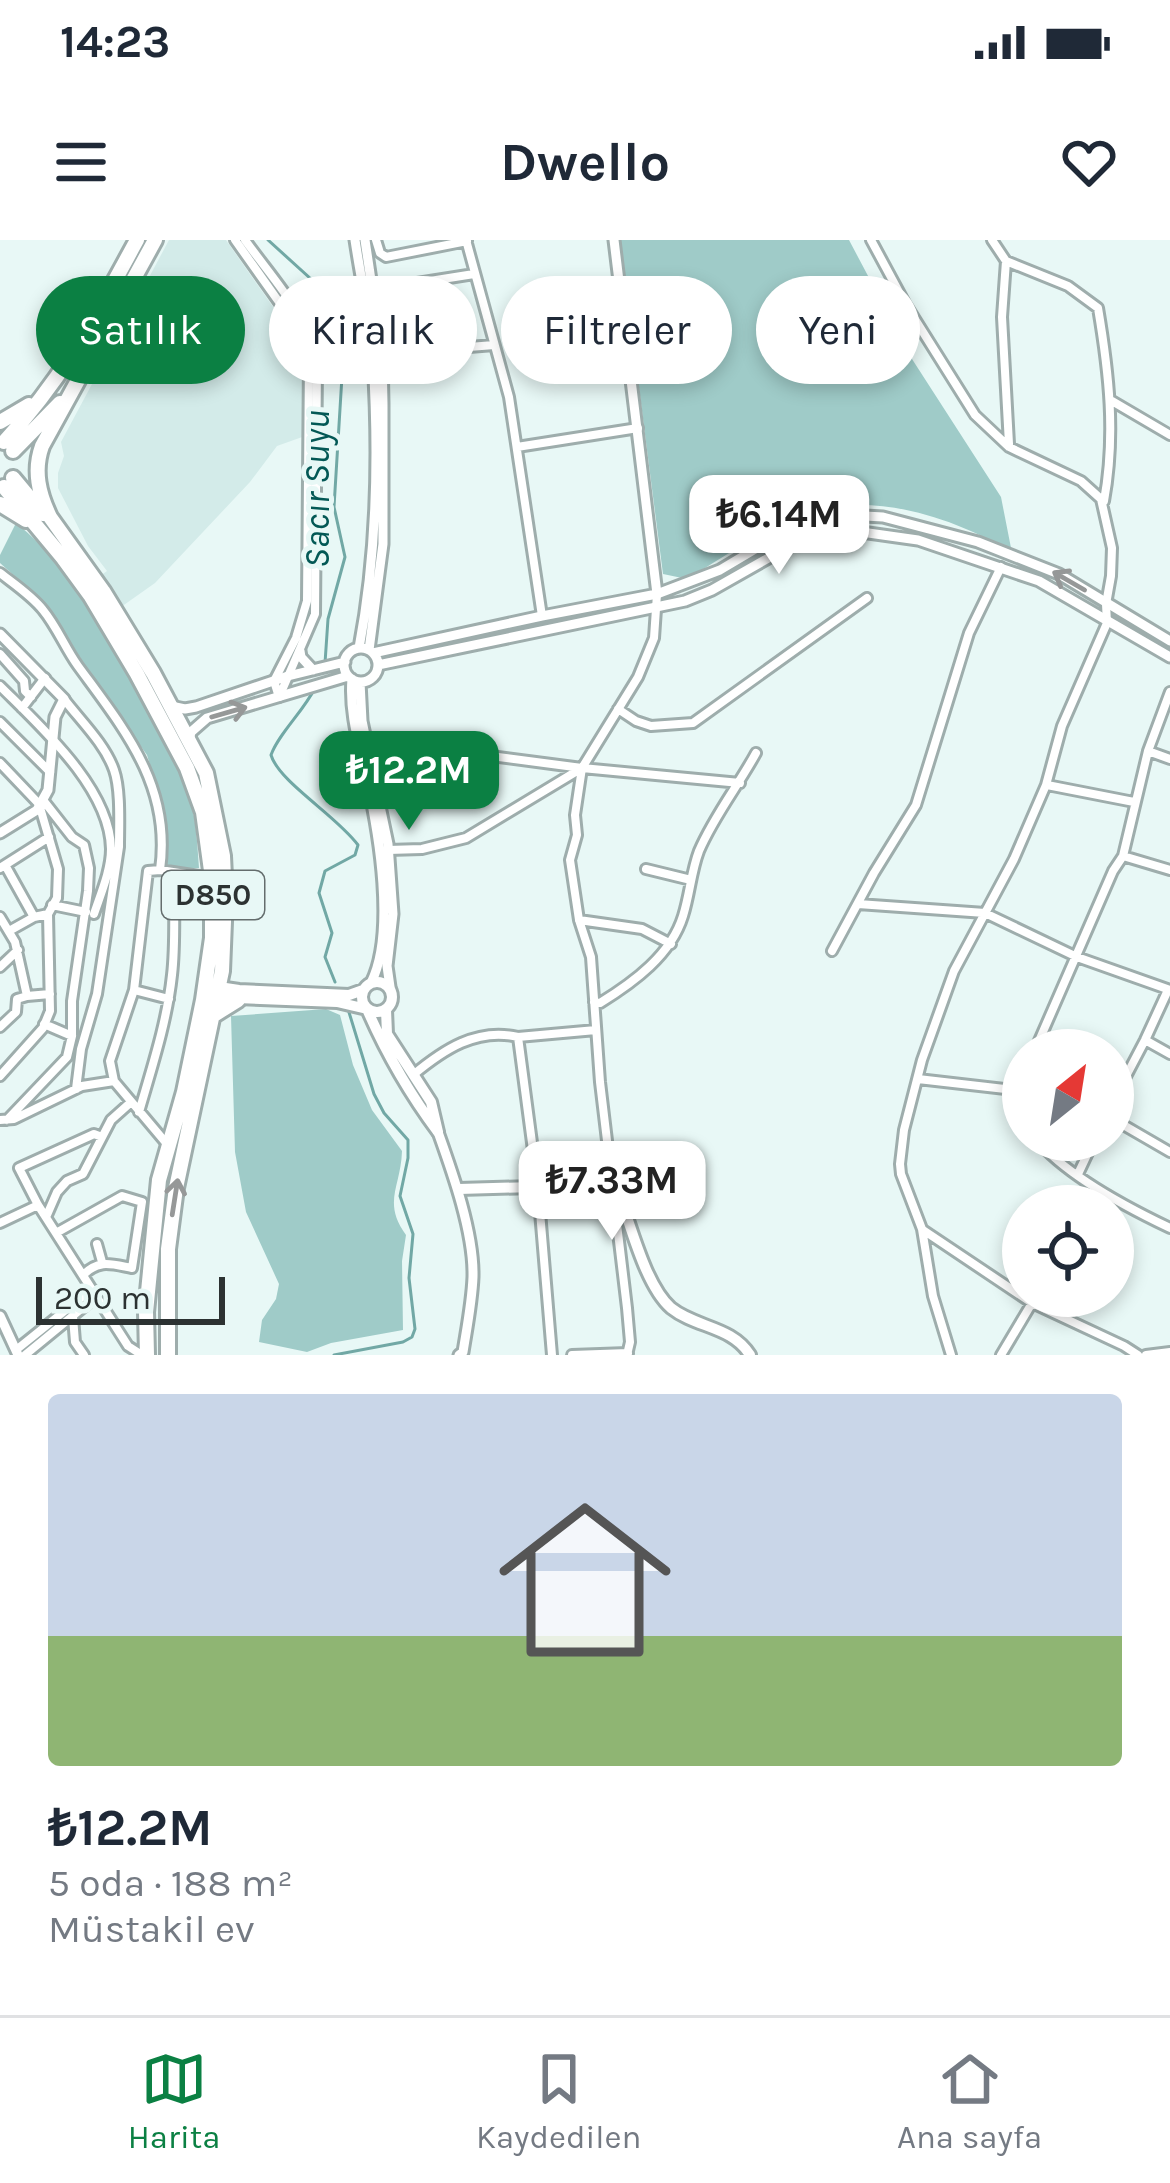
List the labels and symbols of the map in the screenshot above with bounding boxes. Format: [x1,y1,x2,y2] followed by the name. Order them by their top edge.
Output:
[296,410,338,568] water label: Sacır Suyu
[681,475,877,577] pin: ₺6.14M
[1052,569,1087,593] one-way arrow
[209,700,247,722] one-way arrow
[311,731,507,833] pin: ₺12.2M
[162,871,264,919] road number: D850
[1002,1029,1134,1161] north arrow
[514,1141,710,1243] pin: ₺7.33M
[165,1178,188,1217] one-way arrow
[36,1271,225,1324] scale bar

